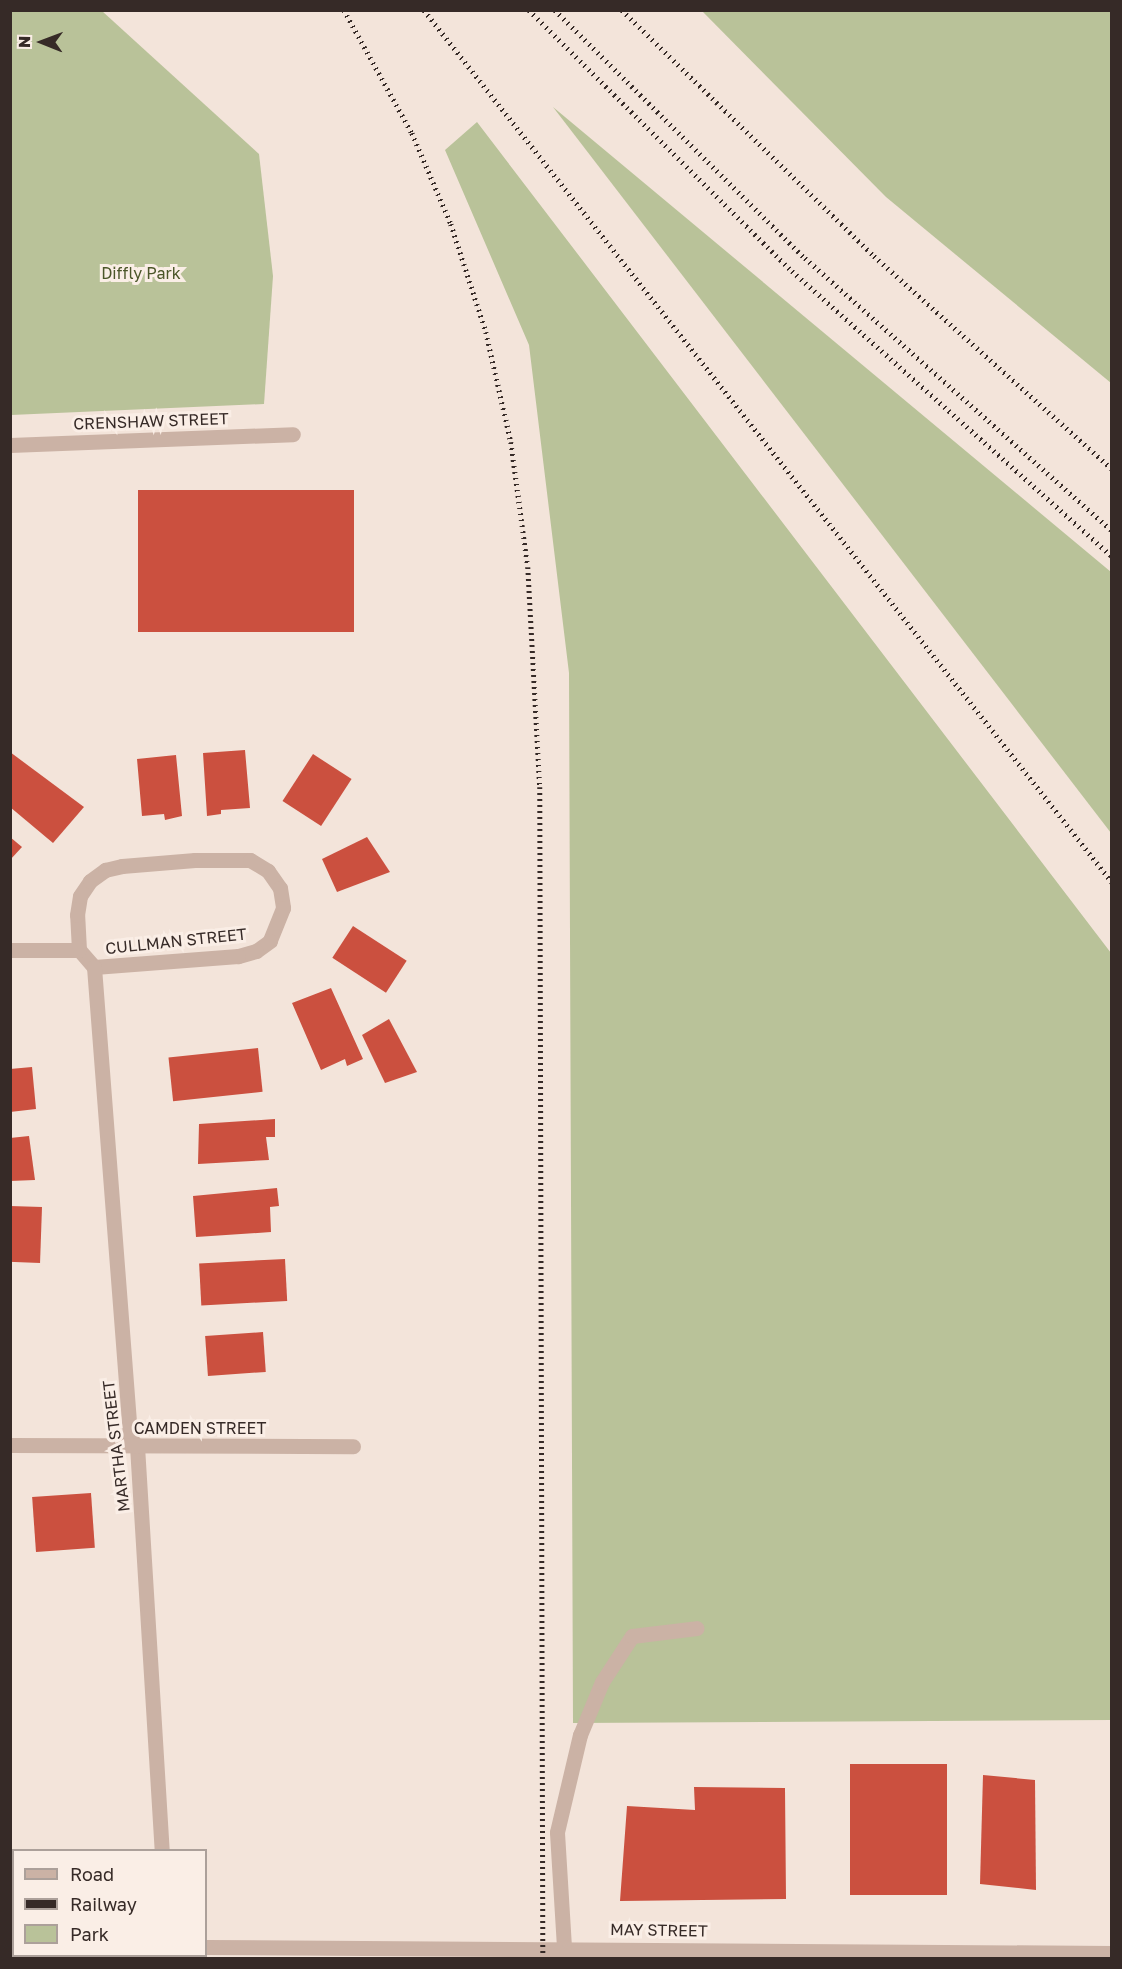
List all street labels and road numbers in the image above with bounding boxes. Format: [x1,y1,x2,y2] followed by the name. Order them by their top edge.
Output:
[73,409,229,433] street label: CRENSHAW STREET
[104,924,248,958] street label: CULLMAN STREET
[98,1379,134,1513] street label: MARTHA STREET
[134,1418,266,1438] street label: CAMDEN STREET
[610,1920,708,1940] street label: MAY STREET

